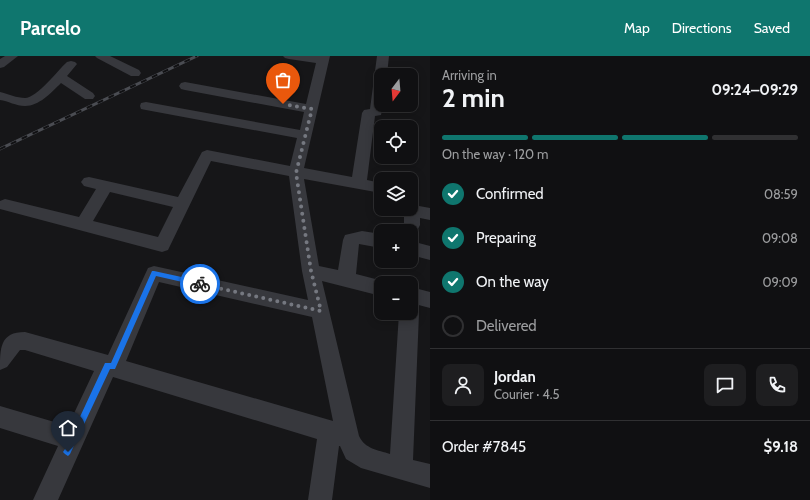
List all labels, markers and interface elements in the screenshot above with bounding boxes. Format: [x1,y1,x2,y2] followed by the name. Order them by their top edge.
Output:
[20,17,81,40] text: Parcelo
[624,19,650,37] text: Map
[672,19,732,37] text: Directions
[754,19,790,37] text: Saved
[266,63,300,104] pin
[442,67,497,83] text: Arriving in
[374,68,418,112] north arrow
[374,68,418,320] map controls
[272,69,294,91] icon: bag
[711,81,798,99] text: 09:24–09:29
[442,82,505,114] text: 2 min
[374,120,418,164] button: locate
[442,146,548,162] text: On the way · 120 m
[374,172,418,216] button: layers
[442,183,464,205] icon: check
[476,185,544,203] text: Confirmed
[764,186,798,202] text: 08:59
[374,224,418,268] button: +
[442,227,464,249] icon: check
[476,229,536,247] text: Preparing
[762,230,798,246] text: 09:08
[180,264,220,304] courier
[442,271,464,293] icon: check
[189,273,211,295] icon: bike
[476,273,549,291] text: On the way
[762,274,798,290] text: 09:09
[374,276,418,320] button: −
[476,317,537,335] text: Delivered
[442,364,484,406] button: person
[704,364,746,406] button: chat
[756,364,798,406] button: phone
[494,368,536,386] text: Jordan
[494,386,559,402] text: Courier · 4.5
[51,411,85,452] pin
[57,417,79,439] icon: home
[442,438,526,456] text: Order #7845
[763,438,798,456] text: $9.18

